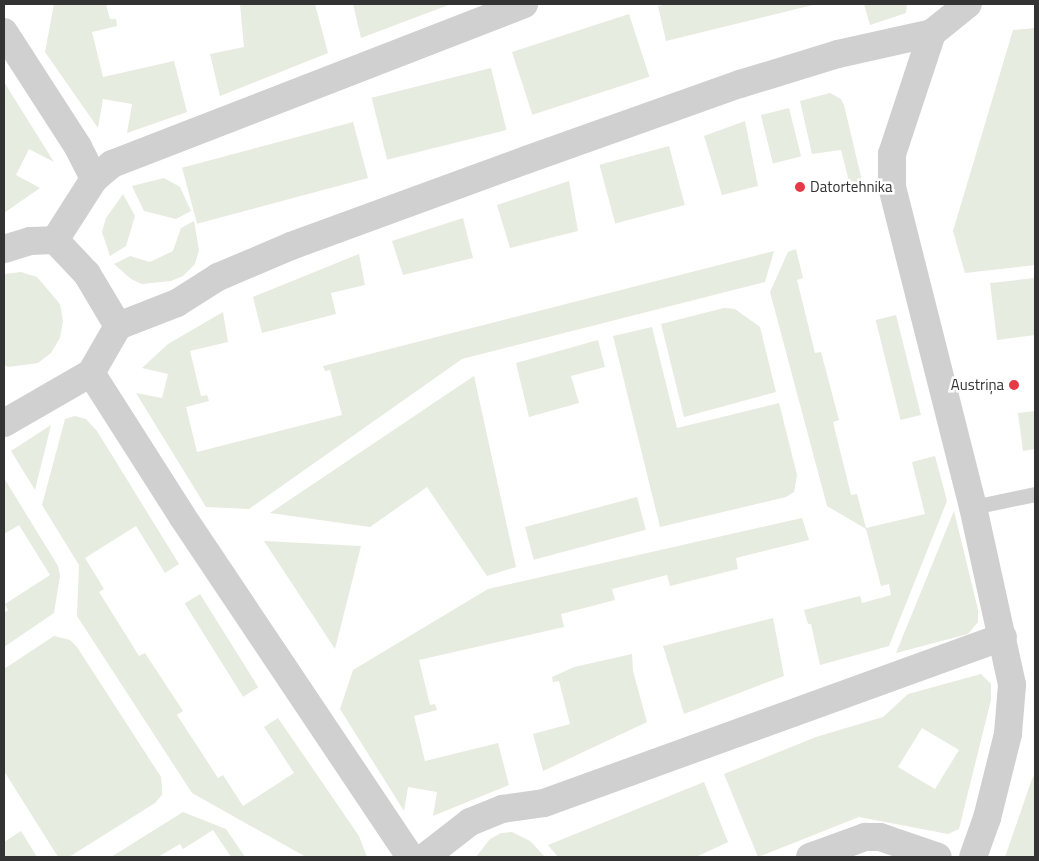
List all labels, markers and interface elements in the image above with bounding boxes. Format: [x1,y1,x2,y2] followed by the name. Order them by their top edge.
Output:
[810,178,892,196] place label: Datortehnika
[794,181,806,193] marker: Datortehnika
[951,376,1004,394] place label: Austriņa
[1008,379,1020,391] marker: Austriņa

